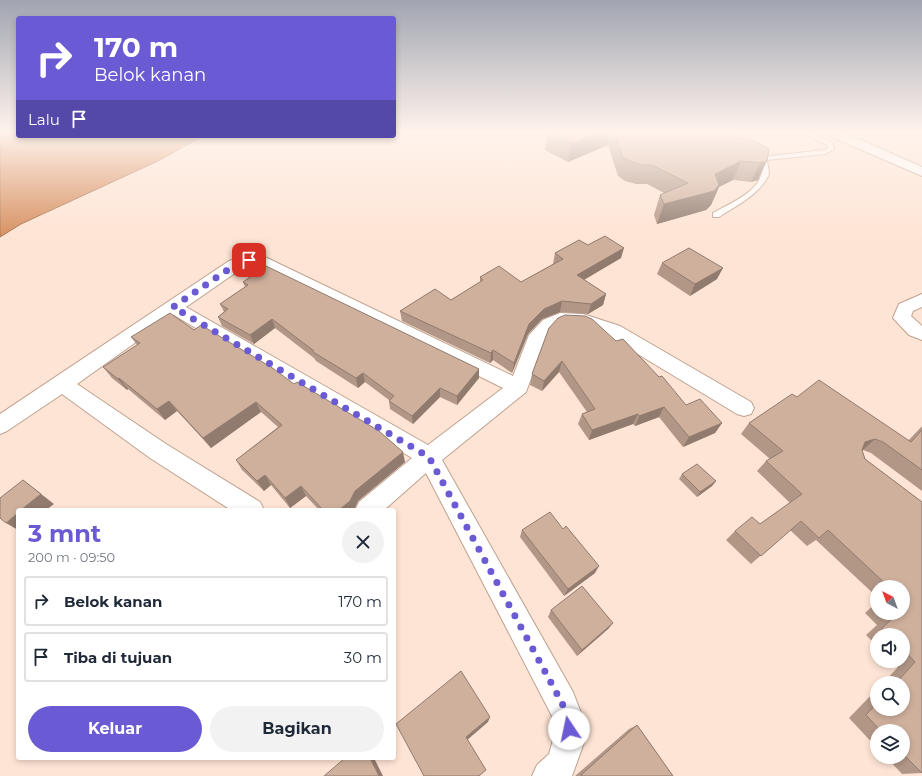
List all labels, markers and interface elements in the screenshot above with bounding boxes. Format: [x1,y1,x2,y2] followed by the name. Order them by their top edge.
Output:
[94,30,178,64] text: 170 m
[28,32,80,84] icon: right
[94,64,206,86] text: Belok kanan
[68,108,90,130] icon: arrive
[28,110,60,129] text: Lalu
[232,243,266,277] pin
[238,249,260,271] icon: arrive
[28,519,101,548] text: 3 mnt
[342,521,384,563] button: close
[28,549,115,565] text: 200 m · 09:50
[870,580,910,620] north arrow
[870,580,910,764] map controls
[30,590,52,612] icon: right
[64,592,162,611] text: Belok kanan
[338,592,382,611] text: 170 m
[870,628,910,668] button: sound
[30,646,52,668] icon: arrive
[64,648,172,667] text: Tiba di tujuan
[344,648,382,667] text: 30 m
[870,676,910,716] button: search
[28,706,202,752] button: Keluar
[210,706,384,752] button: Bagikan
[548,708,590,750] position arrow
[870,724,910,764] button: layers

